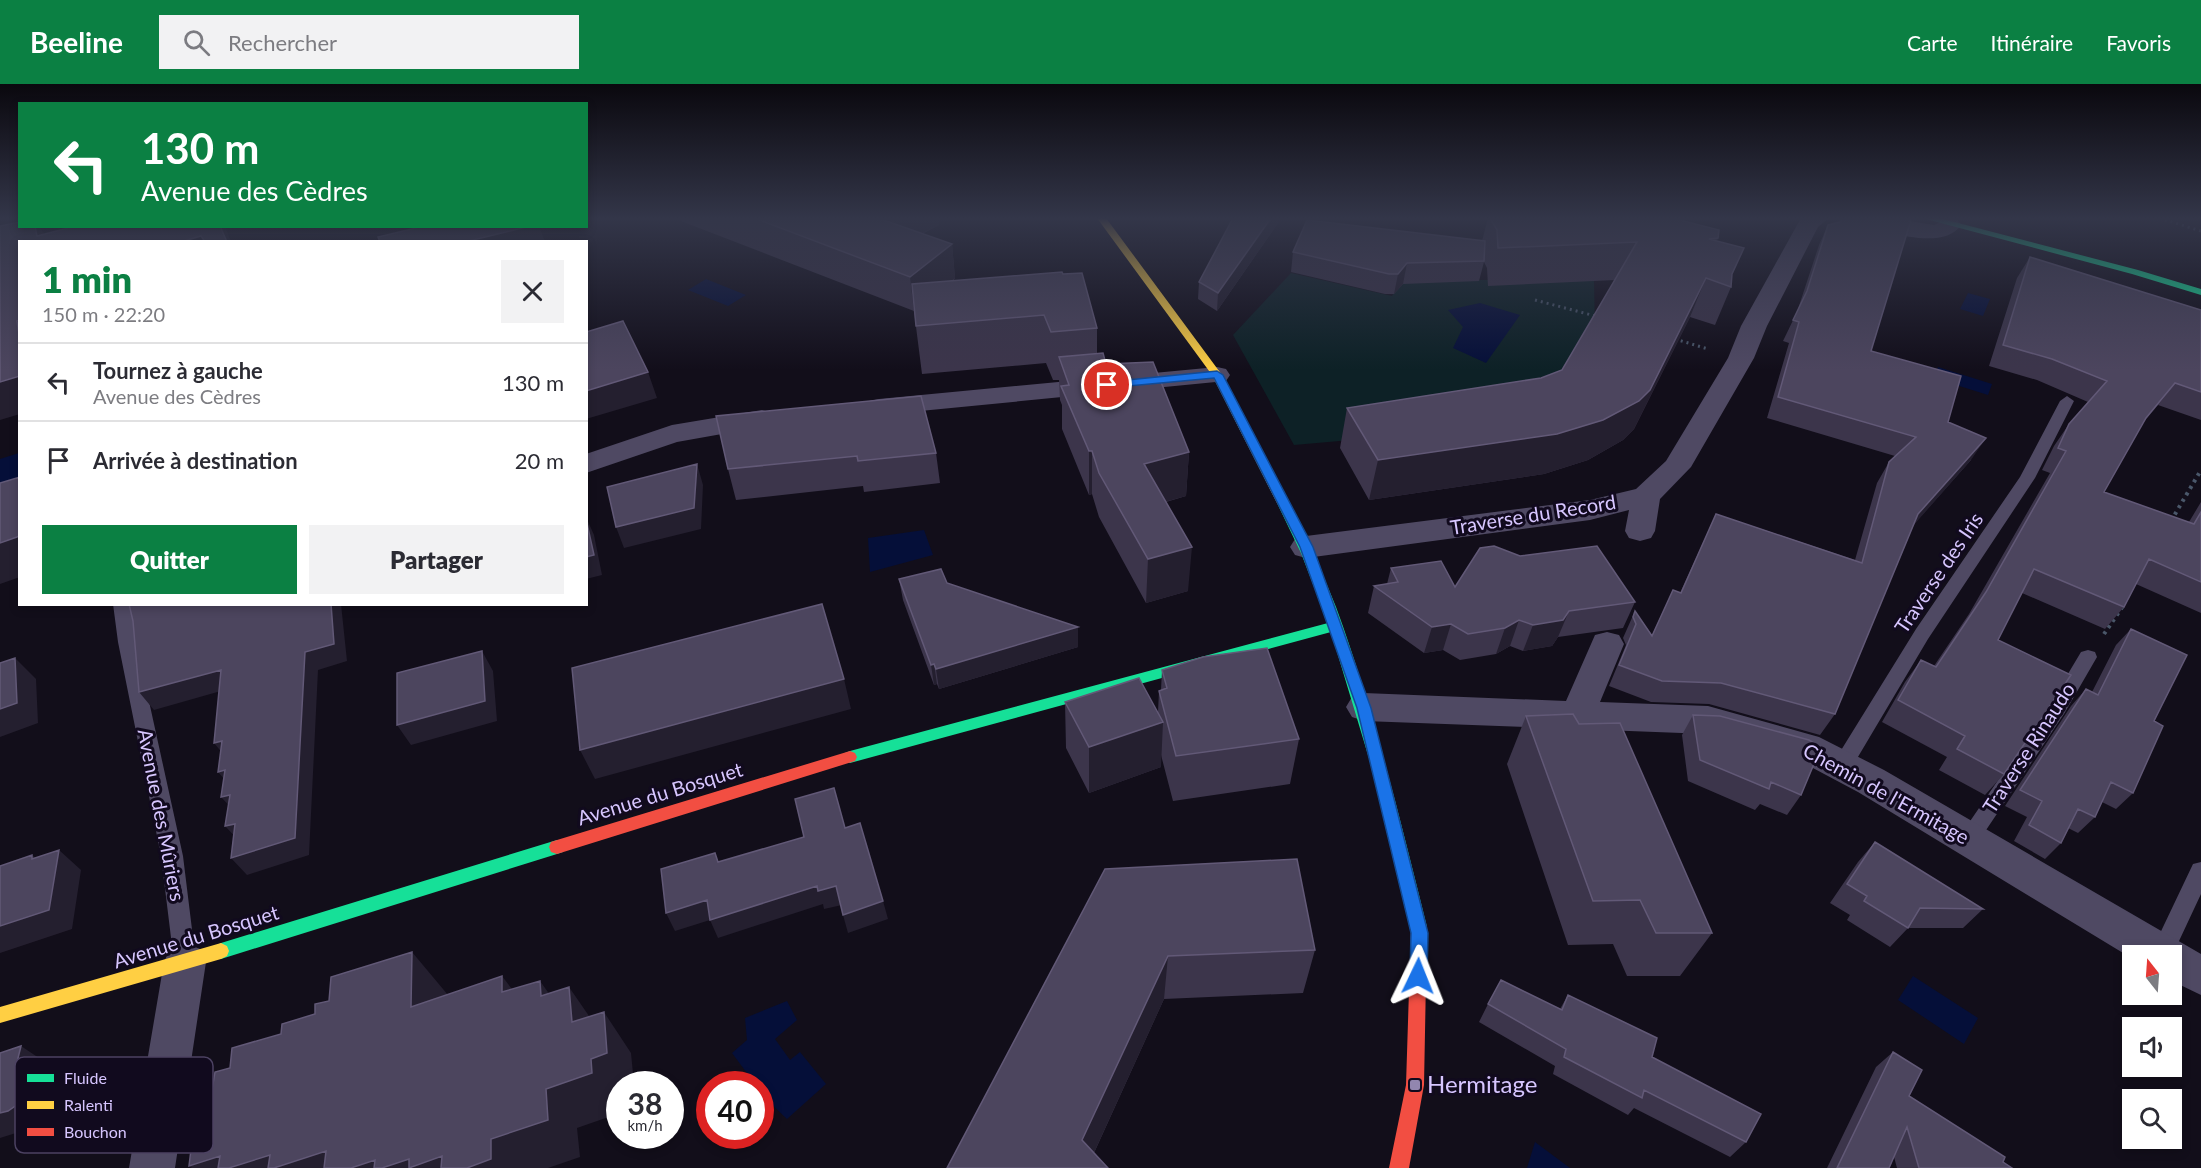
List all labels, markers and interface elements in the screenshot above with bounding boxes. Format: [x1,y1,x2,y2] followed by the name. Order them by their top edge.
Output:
[159,15,579,69] search box
[30,25,123,59] text: Beeline
[180,26,213,59] icon: search
[228,29,337,56] text: Rechercher
[1907,30,1958,55] text: Carte
[1991,30,2073,55] text: Itinéraire
[2106,30,2171,55] text: Favoris
[141,123,259,173] text: 130 m
[42,126,120,204] icon: left
[141,174,368,207] text: Avenue des Cèdres
[42,257,132,301] text: 1 min
[501,260,564,323] button: close
[42,302,165,326] text: 150 m · 22:20
[93,357,263,384] text: Tournez à gauche
[1081,359,1132,410] pin
[42,366,75,399] icon: left
[1090,368,1123,401] icon: arrive
[502,369,564,396] text: 130 m
[93,384,261,408] text: Avenue des Cèdres
[42,444,75,477] icon: arrive
[93,447,298,474] text: Arrivée à destination
[515,447,564,474] text: 20 m
[1448,489,1617,539] street label: Traverse du Record
[1889,508,1987,637] street label: Traverse des Iris
[42,525,297,594] button: Quitter
[309,525,564,594] button: Partager
[1977,678,2079,817] street label: Traverse Rinaudo
[134,727,190,903] street label: Avenue des Mûriers
[1799,738,1974,849] street label: Chemin de l'Ermitage
[574,756,745,830] street label: Avenue du Bosquet
[110,899,281,973] street label: Avenue du Bosquet
[1386,944,1450,1008] position arrow
[2122,945,2182,1005] north arrow
[2122,945,2182,1149] map controls
[2122,1017,2182,1077] button: sound
[15,1057,213,1153] legend
[64,1068,107,1087] text: Fluide
[1427,1069,1537,1098] place label: Hermitage
[696,1071,774,1149] speed limit sign: 40
[1408,1078,1422,1092] marker: Hermitage
[628,1085,662,1121] text: 38
[2122,1089,2182,1149] button: search
[64,1095,113,1114] text: Ralenti
[627,1116,663,1134] text: km/h
[64,1122,127,1141] text: Bouchon

